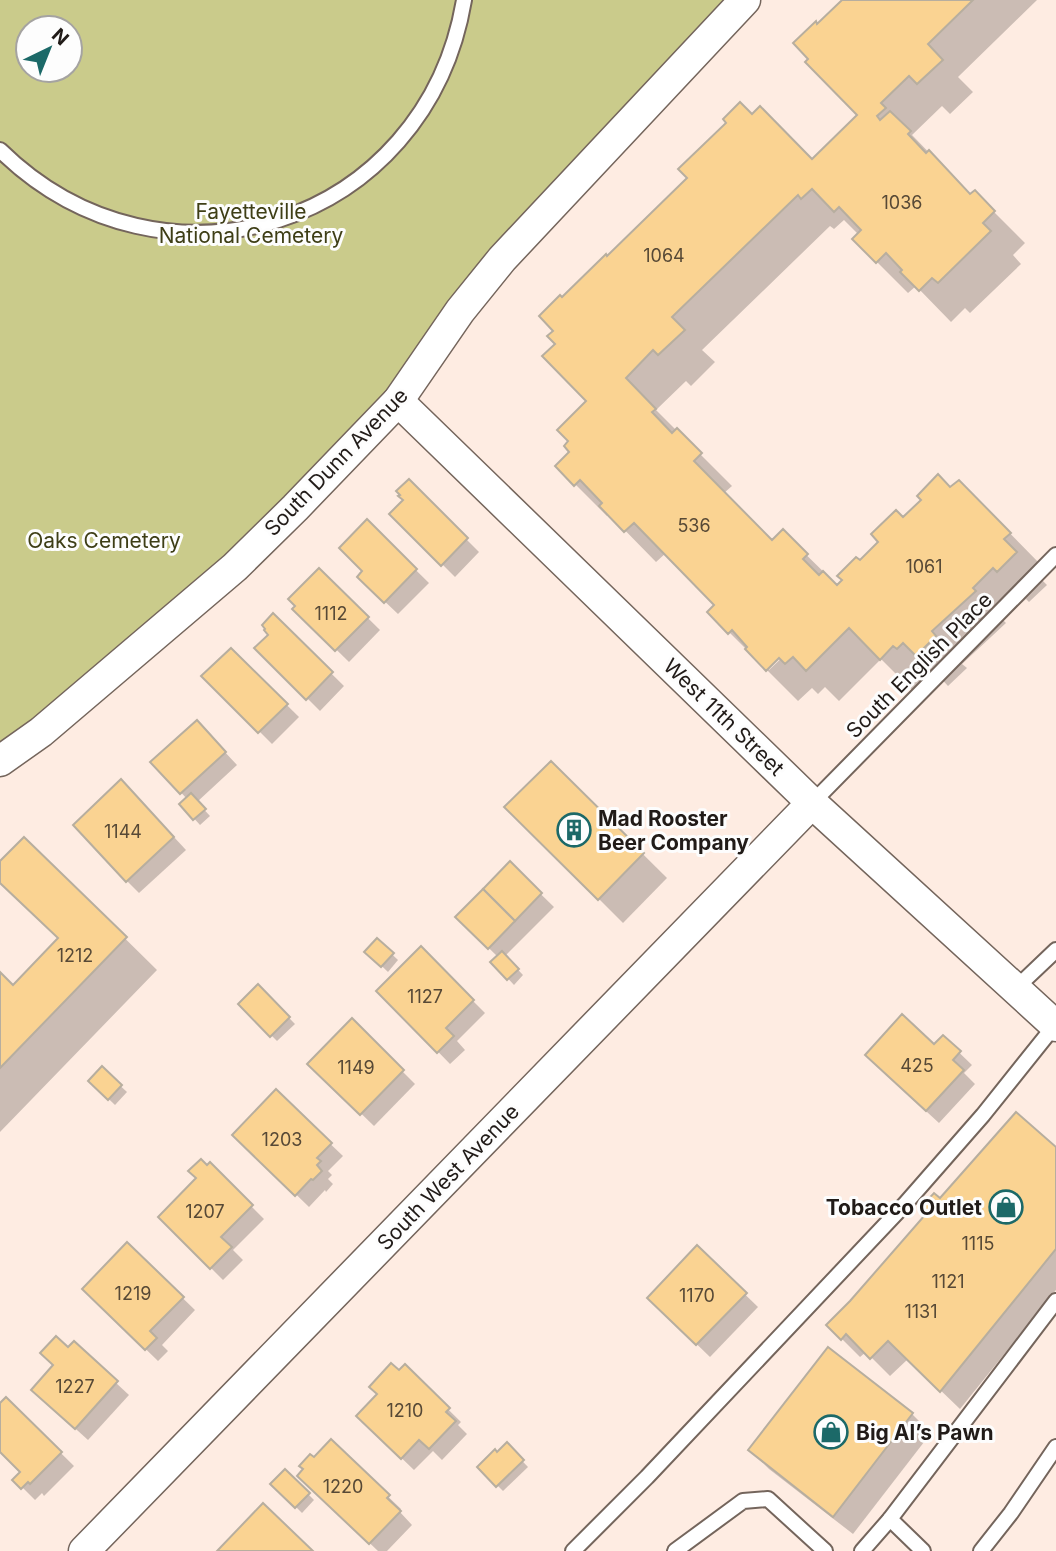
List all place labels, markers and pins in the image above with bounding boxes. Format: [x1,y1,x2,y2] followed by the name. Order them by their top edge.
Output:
[598,806,749,855] place label: Mad Rooster Beer Company
[555,811,593,849] building icon: Mad Rooster Beer Company
[987,1188,1025,1226] shop icon: Tobacco Outlet
[826,1195,982,1220] place label: Tobacco Outlet
[812,1413,850,1451] shop icon: Big Al’s Pawn
[856,1420,993,1445] place label: Big Al’s Pawn

